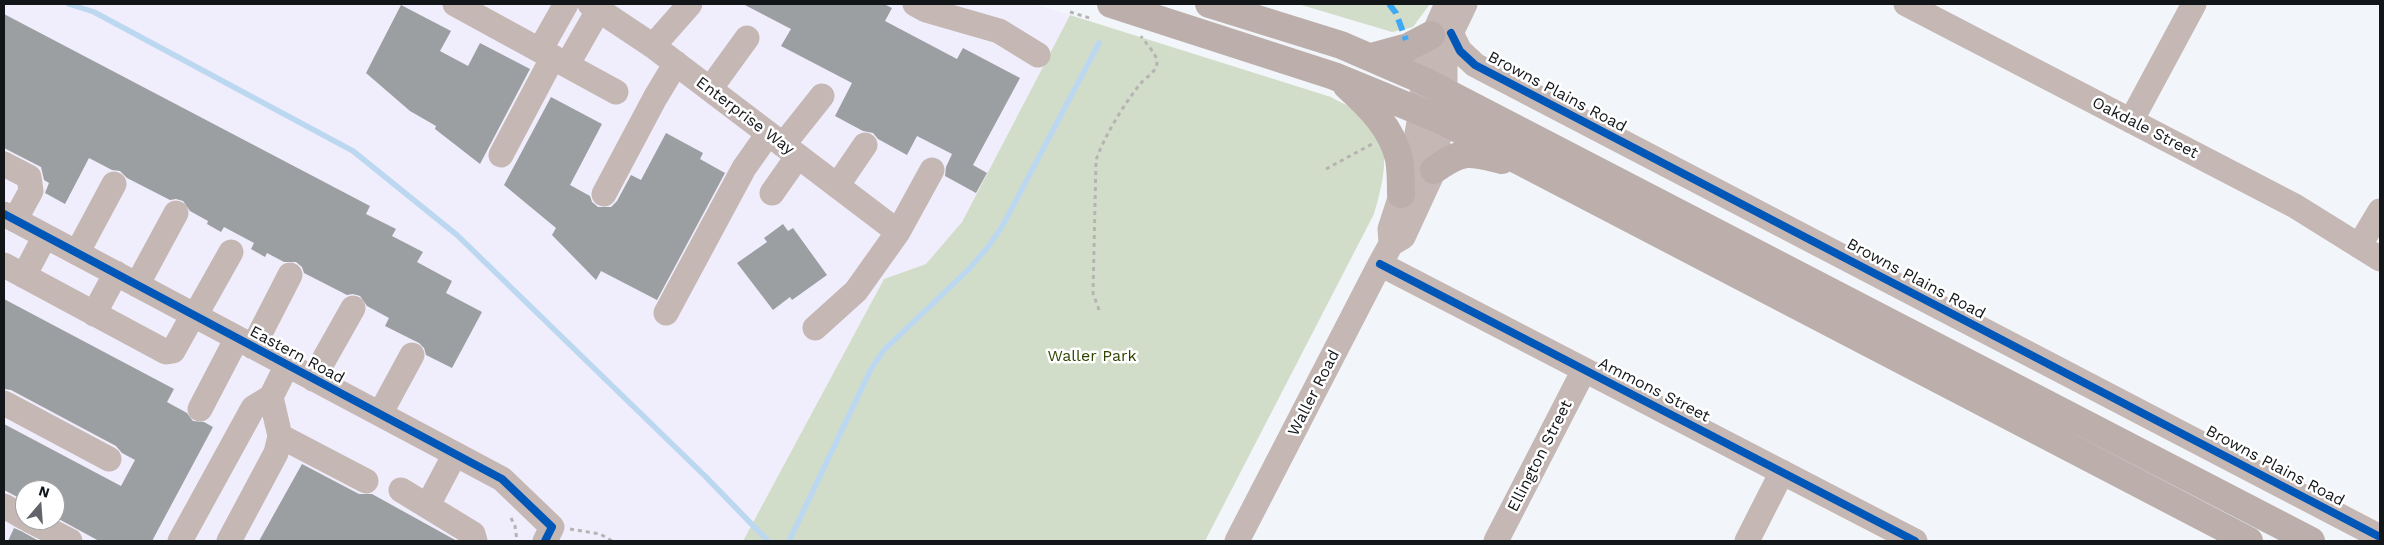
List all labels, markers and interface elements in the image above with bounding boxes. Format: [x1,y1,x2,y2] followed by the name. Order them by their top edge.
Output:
[1484,47,1630,137] street label: Browns Plains Road
[692,73,798,159] street label: Enterprise Way
[2089,93,2201,163] street label: Oakdale Street
[1843,234,1989,324] street label: Browns Plains Road
[246,322,348,388] street label: Eastern Road
[1047,346,1137,366] park label: Waller Park
[1284,347,1344,439] street label: Waller Road
[1595,354,1713,426] street label: Ammons Street
[1504,397,1576,515] street label: Ellington Street
[2202,421,2348,511] street label: Browns Plains Road
[15,480,65,530] north arrow
[37,482,52,501] text: N

